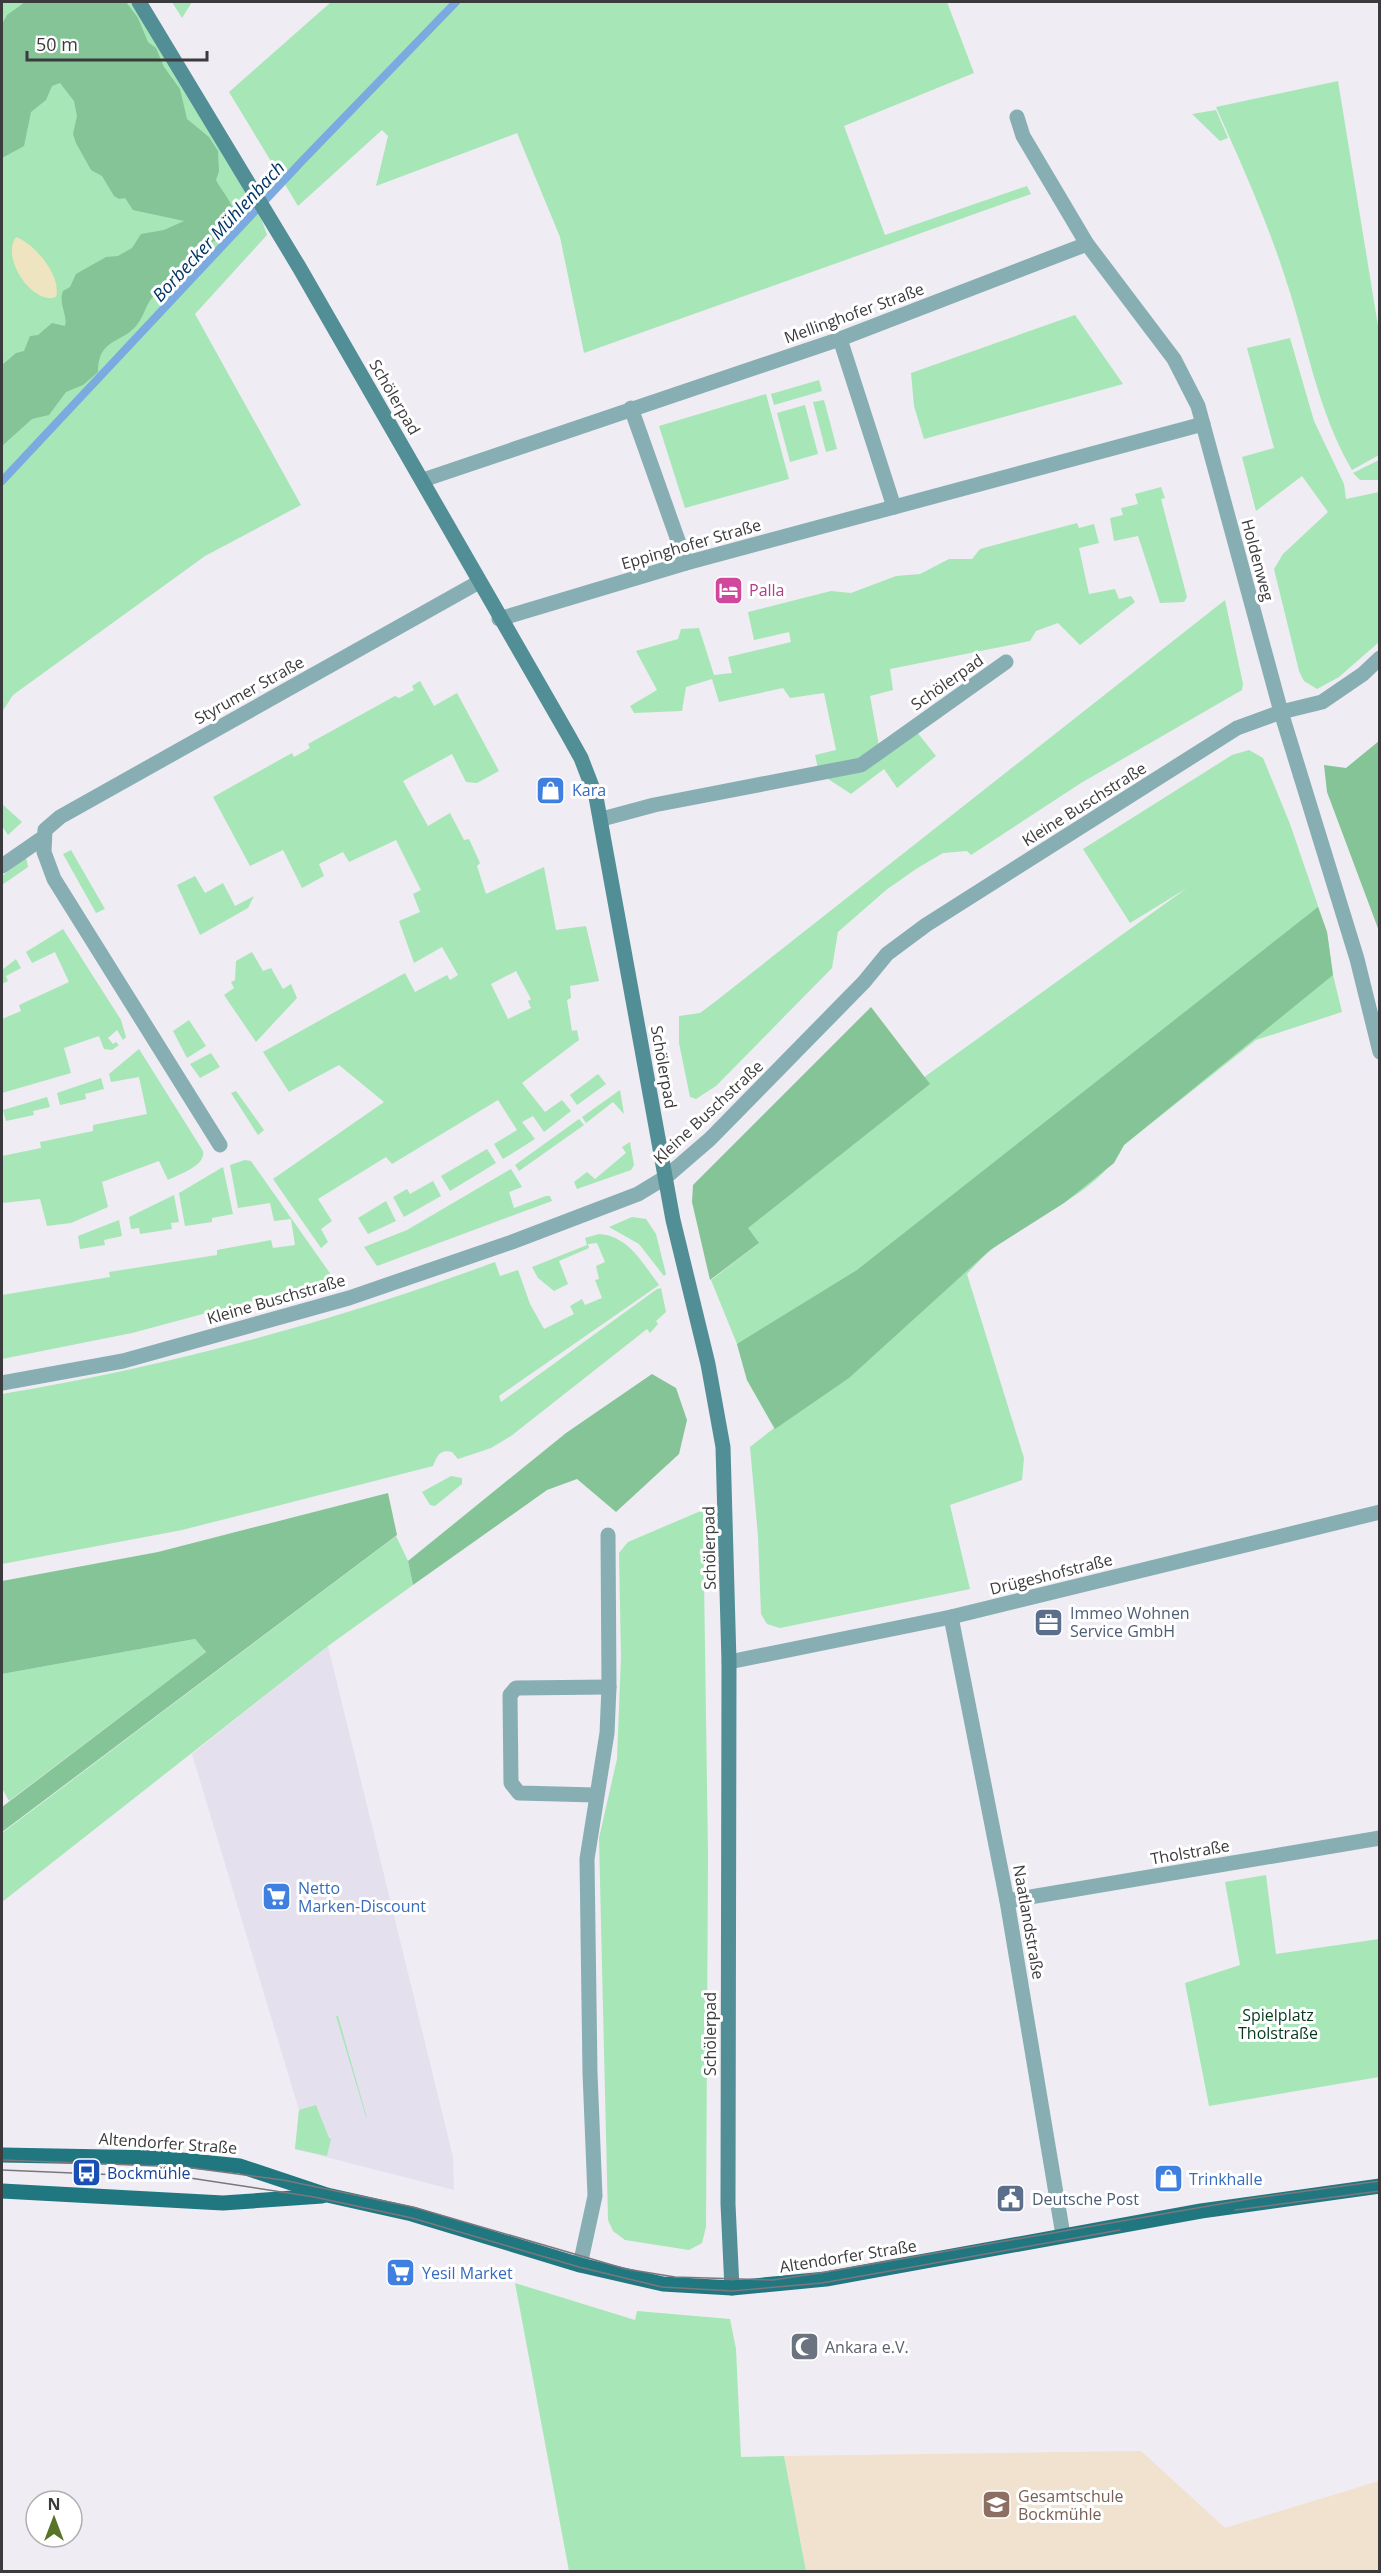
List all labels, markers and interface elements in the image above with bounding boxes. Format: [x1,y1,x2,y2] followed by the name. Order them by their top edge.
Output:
[27,24,207,62] scale bar
[36,32,78,56] text: 50 m
[147,156,289,306] water label: Borbecker Mühlenbach
[781,277,927,349] street label: Mellinghofer Straße
[364,355,426,439] street label: Schölerpad
[619,514,763,574] street label: Eppinghofer Straße
[1236,517,1280,604] street label: Holdenweg
[712,574,744,606] hotel icon: Palla
[749,579,784,601] place label: Palla
[906,649,988,715] street label: Schölerpad
[190,651,308,729] street label: Styrumer Straße
[1018,757,1150,851] street label: Kleine Buschstraße
[535,774,567,806] shop icon: Kara
[572,779,606,801] place label: Kara
[646,1024,682,1110] street label: Schölerpad
[648,1055,768,1169] street label: Kleine Buschstraße
[204,1269,348,1329] street label: Kleine Buschstraße
[697,1506,721,1590] street label: Schölerpad
[987,1548,1115,1600] street label: Drügeshofstraße
[1070,1602,1190,1642] place label: Immeo Wohnen Service GmbH
[1033,1606,1065,1638] office icon: Immeo Wohnen Service GmbH
[1149,1834,1231,1870] street label: Tholstraße
[1008,1863,1050,1981] street label: Naatlandstraße
[298,1877,426,1917] place label: Netto Marken-Discount
[261,1881,293,1913] supermarket icon: Netto Marken-Discount
[699,1992,721,2076] street label: Schölerpad
[1238,2004,1318,2044] park label: Spielplatz Tholstraße
[98,2127,238,2159] street label: Altendorfer Straße
[70,2157,102,2189] bus stop icon: Bockmühle
[107,2162,191,2184] place label: Bockmühle
[1152,2163,1184,2195] shop icon: Trinkhalle
[1189,2168,1262,2190] place label: Trinkhalle
[995,2183,1027,2215] public building icon: Deutsche Post
[1032,2188,1139,2210] place label: Deutsche Post
[778,2234,918,2278] street label: Altendorfer Straße
[385,2257,417,2289] supermarket icon: Yesil Market
[422,2262,513,2284] place label: Yesil Market
[788,2331,820,2363] mosque icon: Ankara e.V.
[825,2336,909,2358] place label: Ankara e.V.
[1018,2485,1124,2525] place label: Gesamtschule Bockmühle
[24,2489,84,2549] north arrow
[981,2489,1013,2521] school or university icon: Gesamtschule Bockmühle
[47,2493,61,2515] text: N

